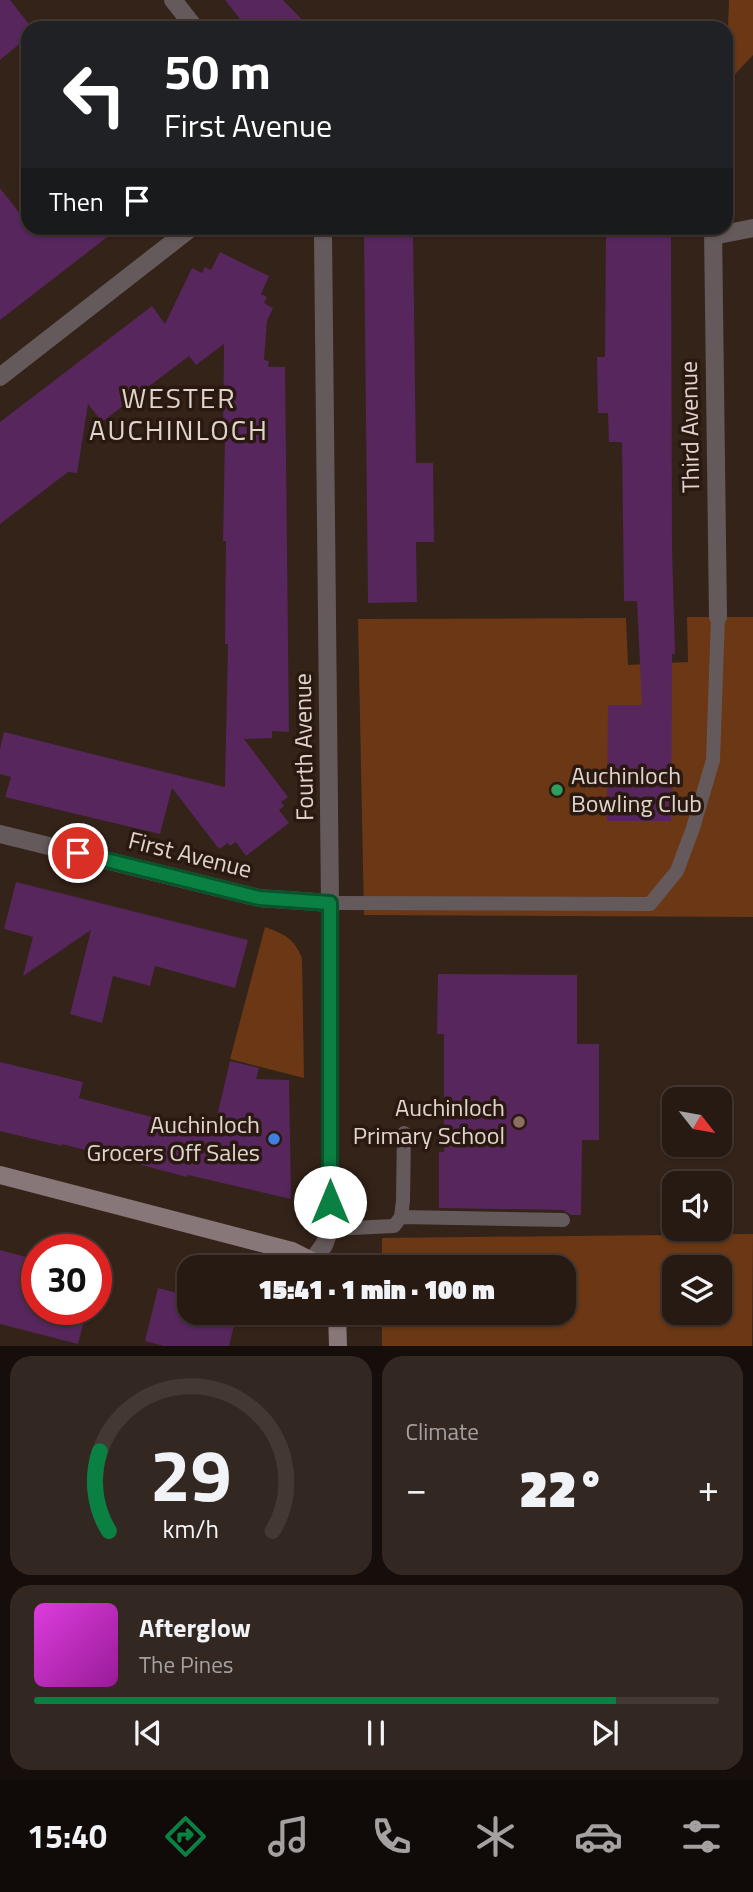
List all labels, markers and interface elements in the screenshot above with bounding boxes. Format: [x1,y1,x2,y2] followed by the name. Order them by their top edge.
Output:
[164,33,271,108] text: 50 m
[49,49,140,140] icon: left
[164,101,332,149] text: First Avenue
[49,182,104,221] text: Then
[118,182,156,220] icon: arrive
[670,361,708,493] street label: Third Avenue
[89,376,269,451] district label: WESTER AUCHINLOCH
[284,673,322,821] street label: Fourth Avenue
[571,757,702,821] place label: Auchinloch Bowling Club
[549,782,565,798] marker: Auchinloch Bowling Club
[125,821,256,887] street label: First Avenue
[48,823,108,883] pin
[59,834,97,872] icon: arrive
[662,1087,732,1157] north arrow
[662,1087,732,1325] map controls
[353,1089,505,1153] place label: Auchinloch Primary School
[86,1106,260,1170] place label: Auchinloch Grocers Off Sales
[511,1114,527,1130] marker: Auchinloch Primary School
[266,1131,282,1147] marker: Auchinloch Grocers Off Sales
[293,1165,367,1239] position arrow
[662,1171,732,1241] button: sound
[21,1234,112,1325] speed limit sign: 30
[662,1255,732,1325] button: layers
[258,1270,495,1309] text: 15:41 · 1 min · 100 m
[406,1414,479,1449] text: Climate
[150,1420,232,1530] text: 29
[519,1448,605,1527] text: 22°
[406,1459,427,1517] text: −
[698,1459,719,1517] text: +
[162,1510,219,1548] text: km/h
[139,1608,251,1647] text: Afterglow
[139,1647,233,1682] text: The Pines
[129,1714,167,1752] icon: previous
[357,1714,395,1752] icon: pause
[586,1714,624,1752] icon: next
[27,1812,107,1860] text: 15:40
[161,1812,210,1861] icon: directions
[264,1812,313,1861] icon: music
[367,1812,416,1861] icon: phone
[471,1812,520,1861] icon: climate
[574,1812,623,1861] icon: car
[677,1812,726,1861] icon: filters

